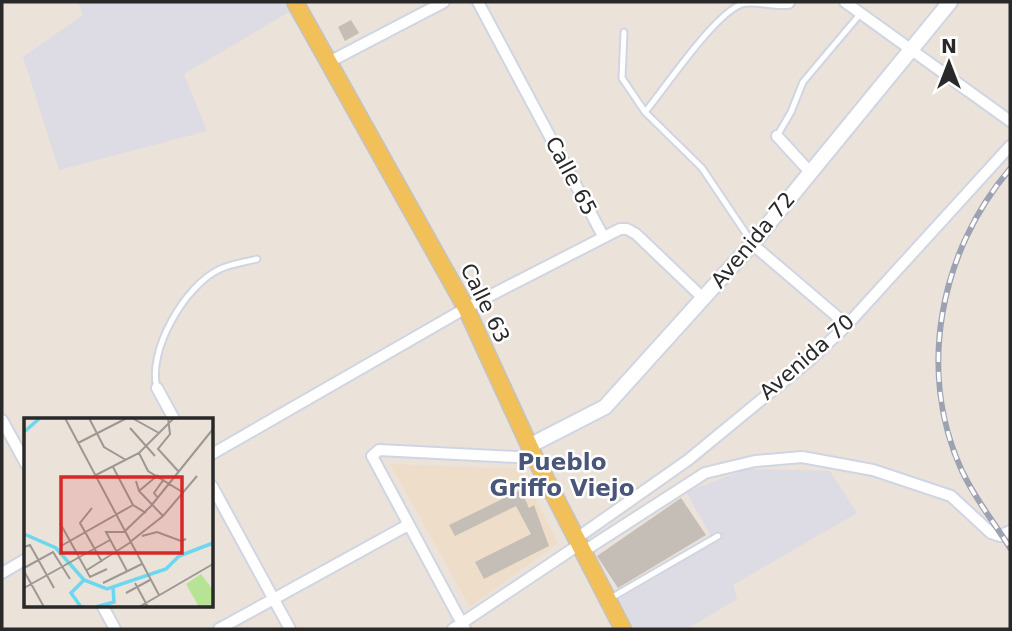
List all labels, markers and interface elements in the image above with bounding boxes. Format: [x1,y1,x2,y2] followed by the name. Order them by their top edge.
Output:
[914,28,984,98] north arrow
[941,35,957,57] text: N
[540,133,602,219] street label: Calle 65
[706,187,800,293] street label: Avenida 72
[455,259,515,347] street label: Calle 63
[755,309,859,405] street label: Avenida 70
[24,418,214,606] inset map
[489,449,635,501] district label: Pueblo Griffo Viejo

